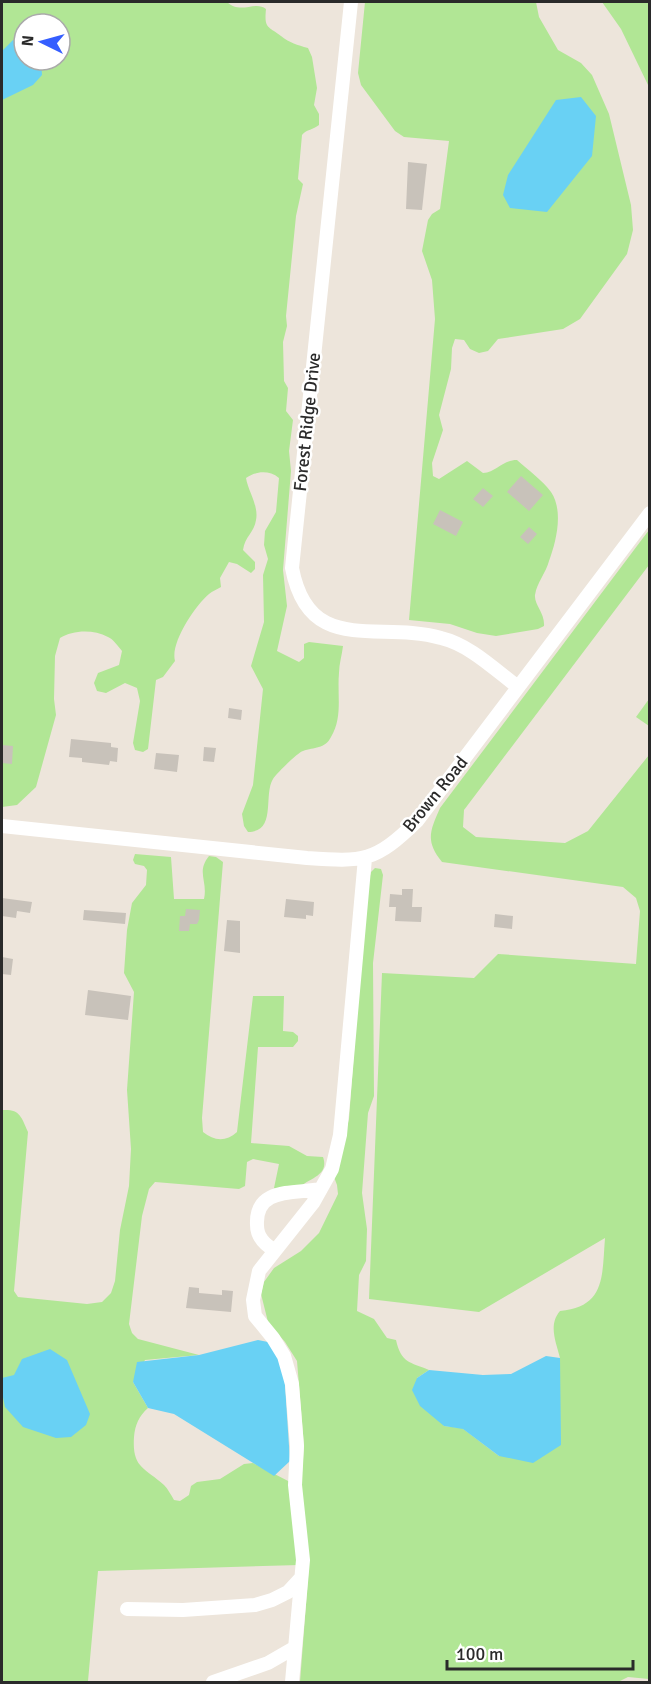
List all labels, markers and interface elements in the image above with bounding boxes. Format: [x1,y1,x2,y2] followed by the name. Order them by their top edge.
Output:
[12,12,72,72] north arrow
[18,34,39,47] text: N
[289,351,325,493] street label: Forest Ridge Drive
[398,752,472,836] street label: Brown Road
[447,1633,633,1671] scale bar
[456,1643,503,1665] text: 100 m

